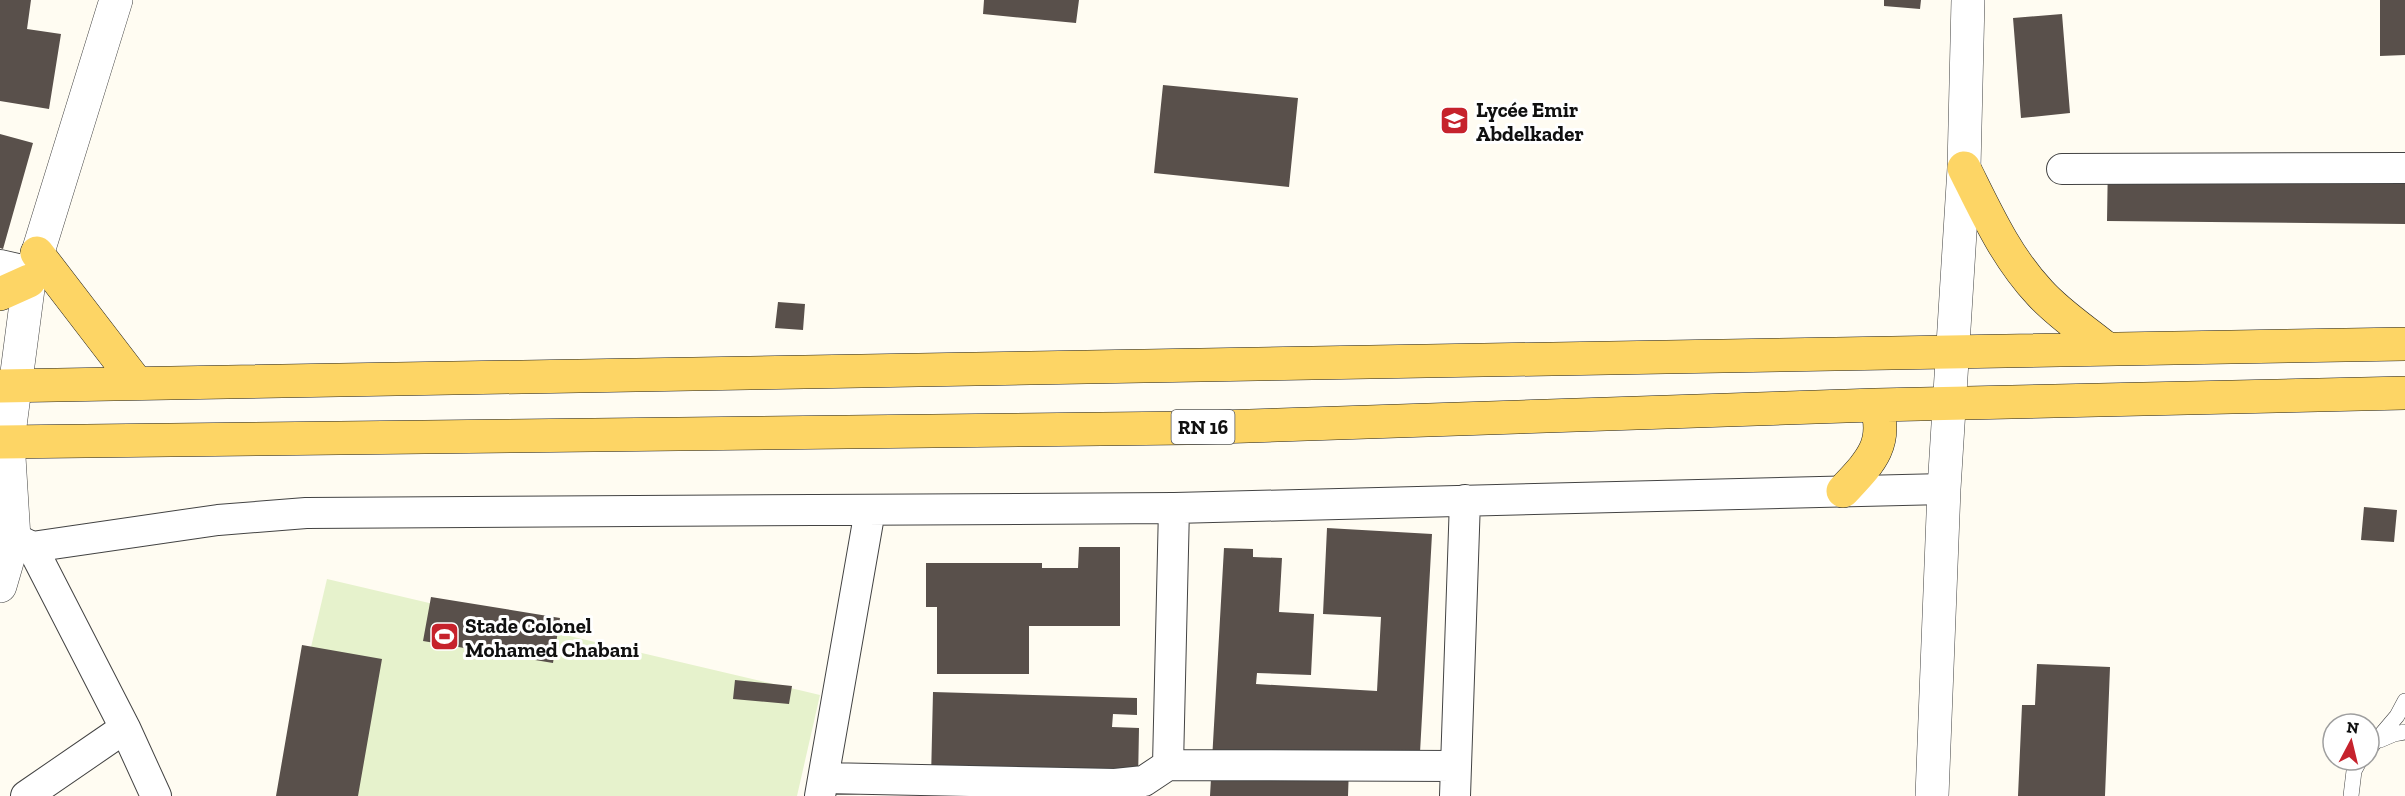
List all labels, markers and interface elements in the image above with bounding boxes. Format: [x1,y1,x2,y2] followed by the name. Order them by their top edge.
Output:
[1476,97,1584,146] place label: Lycée Emir Abdelkader
[1439,105,1471,137] school or university icon: Lycée Emir Abdelkader
[1172,410,1234,444] road number: RN 16
[465,613,639,662] place label: Stade Colonel Mohamed Chabani
[428,621,460,653] sports icon: Stade Colonel Mohamed Chabani
[2321,712,2381,772] north arrow
[2346,717,2360,738] text: N

